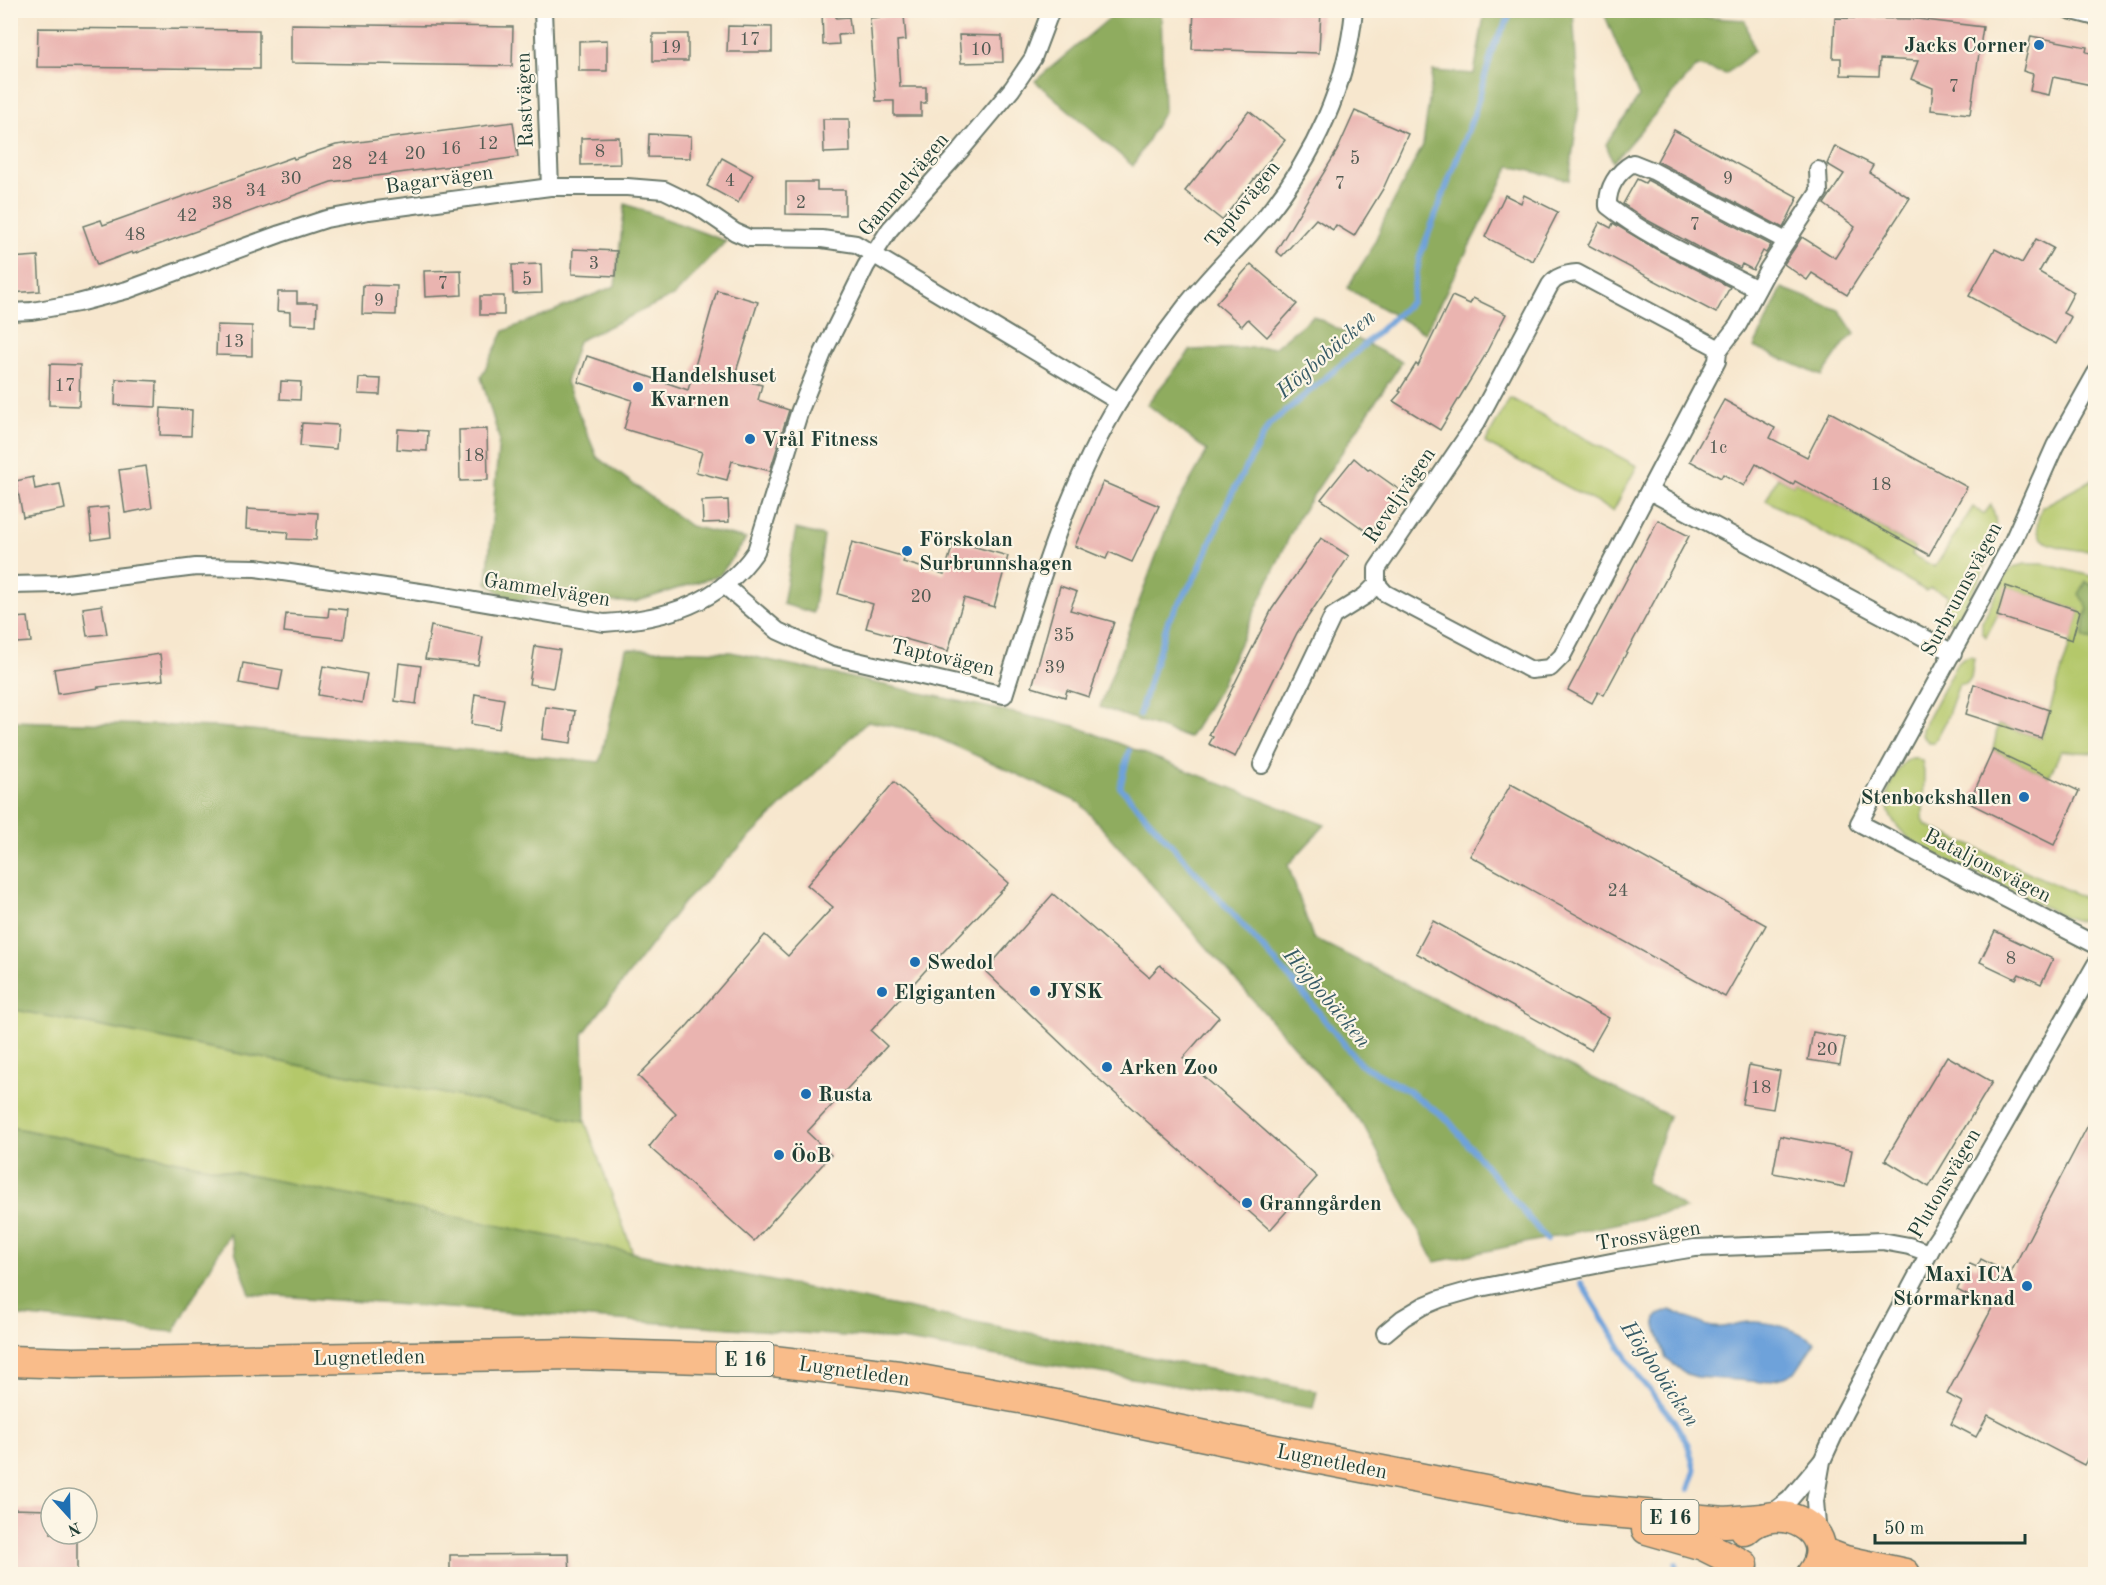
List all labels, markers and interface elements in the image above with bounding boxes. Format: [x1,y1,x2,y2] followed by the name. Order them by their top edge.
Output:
[740,31,760,49] house number: 17
[1904,36,2027,57] place label: Jacks Corner
[2032,38,2046,52] marker: Jacks Corner
[661,39,681,57] house number: 19
[971,41,991,59] house number: 10
[513,52,538,148] street label: Rastvägen
[1949,78,1959,96] house number: 7
[855,129,953,241] street label: Gammelvägen
[478,135,498,153] house number: 12
[441,140,461,158] house number: 16
[595,143,605,161] house number: 8
[405,145,425,163] house number: 20
[368,150,388,168] house number: 24
[1350,150,1360,168] house number: 5
[332,155,352,173] house number: 28
[1202,157,1285,253] street label: Taptovägen
[384,162,495,198] street label: Bagarvägen
[281,170,301,188] house number: 30
[1723,170,1733,188] house number: 9
[725,172,735,190] house number: 4
[1335,175,1345,193] house number: 7
[246,182,266,200] house number: 34
[796,194,806,212] house number: 2
[212,195,232,213] house number: 38
[177,207,197,225] house number: 42
[1690,216,1700,234] house number: 7
[125,226,145,244] house number: 48
[589,255,599,273] house number: 3
[522,271,532,289] house number: 5
[438,275,448,293] house number: 7
[374,292,384,310] house number: 9
[1272,306,1380,404] water label: Högbobäcken
[224,333,244,351] house number: 13
[650,366,777,411] place label: Handelshuset Kvarnen
[55,377,75,395] house number: 17
[631,380,645,394] marker: Handelshuset Kvarnen
[762,430,878,451] place label: Vrål Fitness
[743,432,757,446] marker: Vrål Fitness
[1709,439,1727,457] house number: 1c
[1361,444,1440,548] street label: Reveljvägen
[464,447,484,465] house number: 18
[1871,476,1891,494] house number: 18
[1918,519,2007,660] street label: Surbrunnsvägen
[919,530,1072,575] place label: Förskolan Surbrunnshagen
[900,544,914,558] marker: Förskolan Surbrunnshagen
[482,570,612,611] street label: Gammelvägen
[911,588,931,606] house number: 20
[1054,627,1074,645] house number: 35
[889,636,997,681] street label: Taptovägen
[1045,659,1065,677] house number: 39
[1861,788,2012,809] place label: Stenbockshallen
[2017,790,2031,804] marker: Stenbockshallen
[1920,825,2054,907] street label: Bataljonsvägen
[1608,882,1628,900] house number: 24
[1278,943,1375,1053] water label: Högbobäcken
[2006,950,2016,968] house number: 8
[927,953,993,974] place label: Swedol
[908,955,922,969] marker: Swedol
[1047,982,1103,1003] place label: JYSK
[894,983,996,1004] place label: Elgiganten
[1028,984,1042,998] marker: JYSK
[875,985,889,999] marker: Elgiganten
[1817,1041,1837,1059] house number: 20
[1119,1058,1218,1079] place label: Arken Zoo
[1100,1060,1114,1074] marker: Arken Zoo
[1751,1079,1771,1097] house number: 18
[818,1085,873,1106] place label: Rusta
[799,1087,813,1101] marker: Rusta
[1905,1125,1985,1242] street label: Plutonsvägen
[791,1143,831,1167] place label: ÖoB
[772,1148,786,1162] marker: ÖoB
[1259,1194,1382,1215] place label: Granngården
[1240,1196,1254,1210] marker: Granngården
[1594,1218,1702,1255] street label: Trossvägen
[1893,1265,2015,1310] place label: Maxi ICA Stormarknad
[2020,1279,2034,1293] marker: Maxi ICA Stormarknad
[1615,1316,1703,1432] water label: Högbobäcken
[716,1342,774,1376] road number: E 16
[313,1347,425,1370] street label: Lugnetleden
[797,1354,911,1391] street label: Lugnetleden
[1275,1441,1389,1483] street label: Lugnetleden
[39,1486,99,1546] north arrow
[1642,1500,1698,1534] road number: E 16
[1875,1507,2025,1545] scale bar
[64,1518,83,1538] text: N
[1884,1520,1924,1538] text: 50 m

